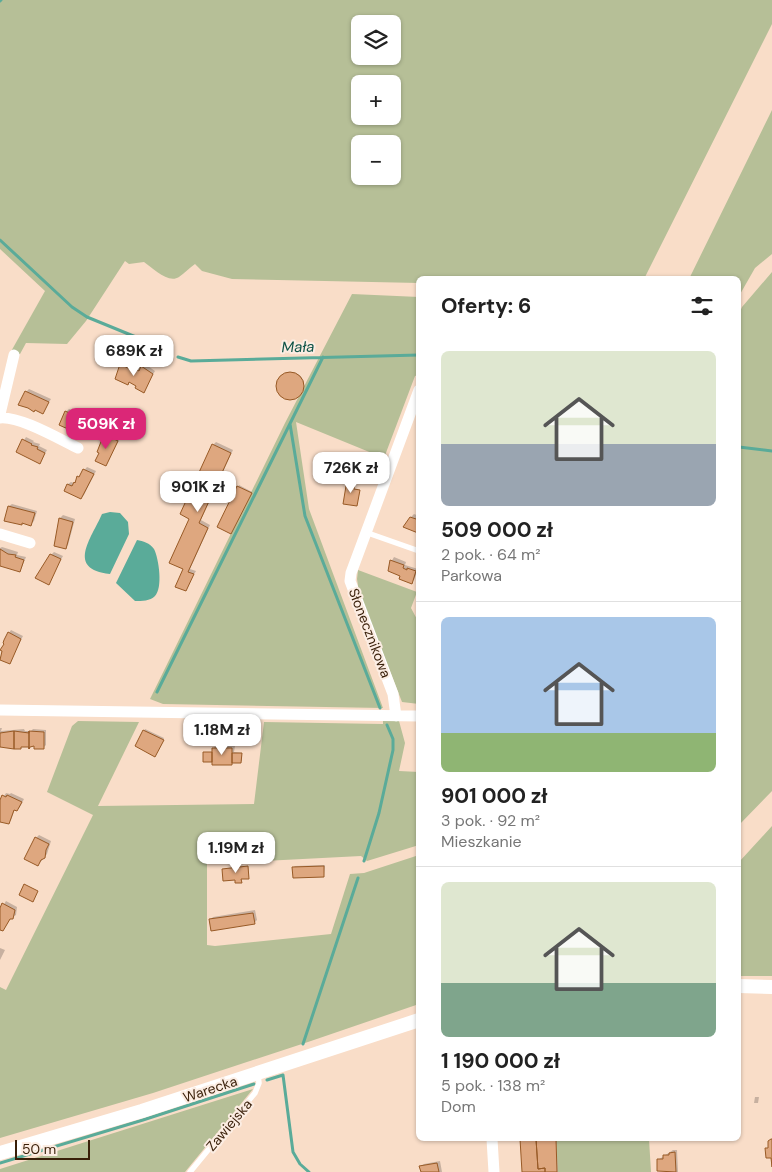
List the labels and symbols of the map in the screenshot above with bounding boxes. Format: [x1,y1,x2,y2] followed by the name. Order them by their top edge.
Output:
[88,334,180,377] pin: 689K zł
[281,337,315,357] water label: Mała
[60,408,152,450] pin: 509K zł
[305,452,397,494] pin: 726K zł
[152,470,244,513] pin: 901K zł
[345,586,395,680] street label: Słonecznikowa
[170,714,274,756] pin: 1.18M zł
[184,832,288,874] pin: 1.19M zł
[181,1072,239,1106] street label: Warecka
[202,1095,256,1155] street label: Zawiejska
[15,1137,90,1160] scale bar

